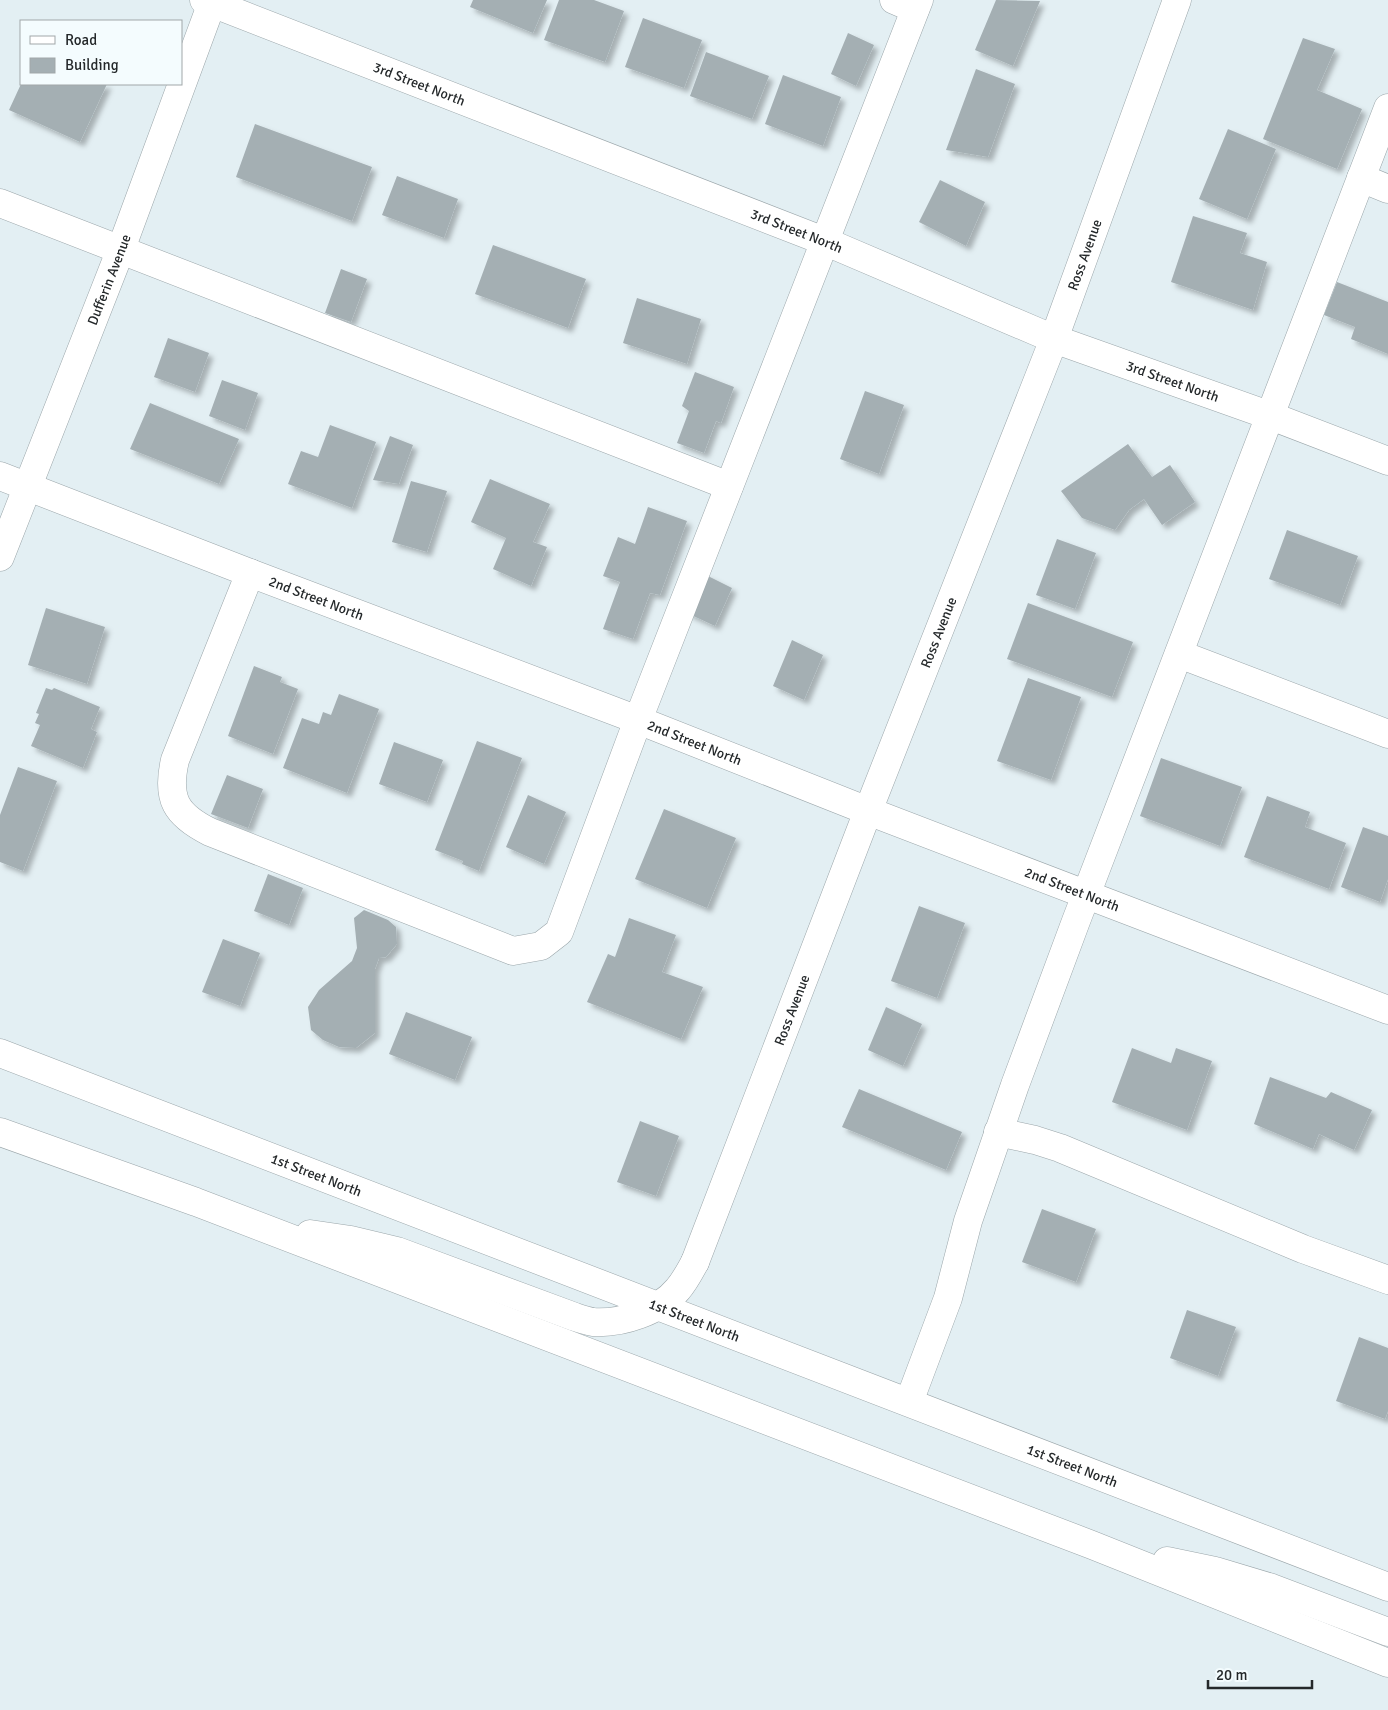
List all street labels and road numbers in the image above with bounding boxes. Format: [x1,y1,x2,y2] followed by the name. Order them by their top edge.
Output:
[371,59,468,110] street label: 3rd Street North
[748,205,845,257] street label: 3rd Street North
[1064,217,1106,293] street label: Ross Avenue
[84,232,135,328] street label: Dufferin Avenue
[1124,357,1221,406] street label: 3rd Street North
[266,573,366,624] street label: 2nd Street North
[917,595,960,670] street label: Ross Avenue
[645,717,744,769] street label: 2nd Street North
[1022,864,1122,915] street label: 2nd Street North
[771,972,813,1048] street label: Ross Avenue
[268,1150,364,1200] street label: 1st Street North
[646,1295,742,1346] street label: 1st Street North
[1024,1441,1120,1491] street label: 1st Street North

